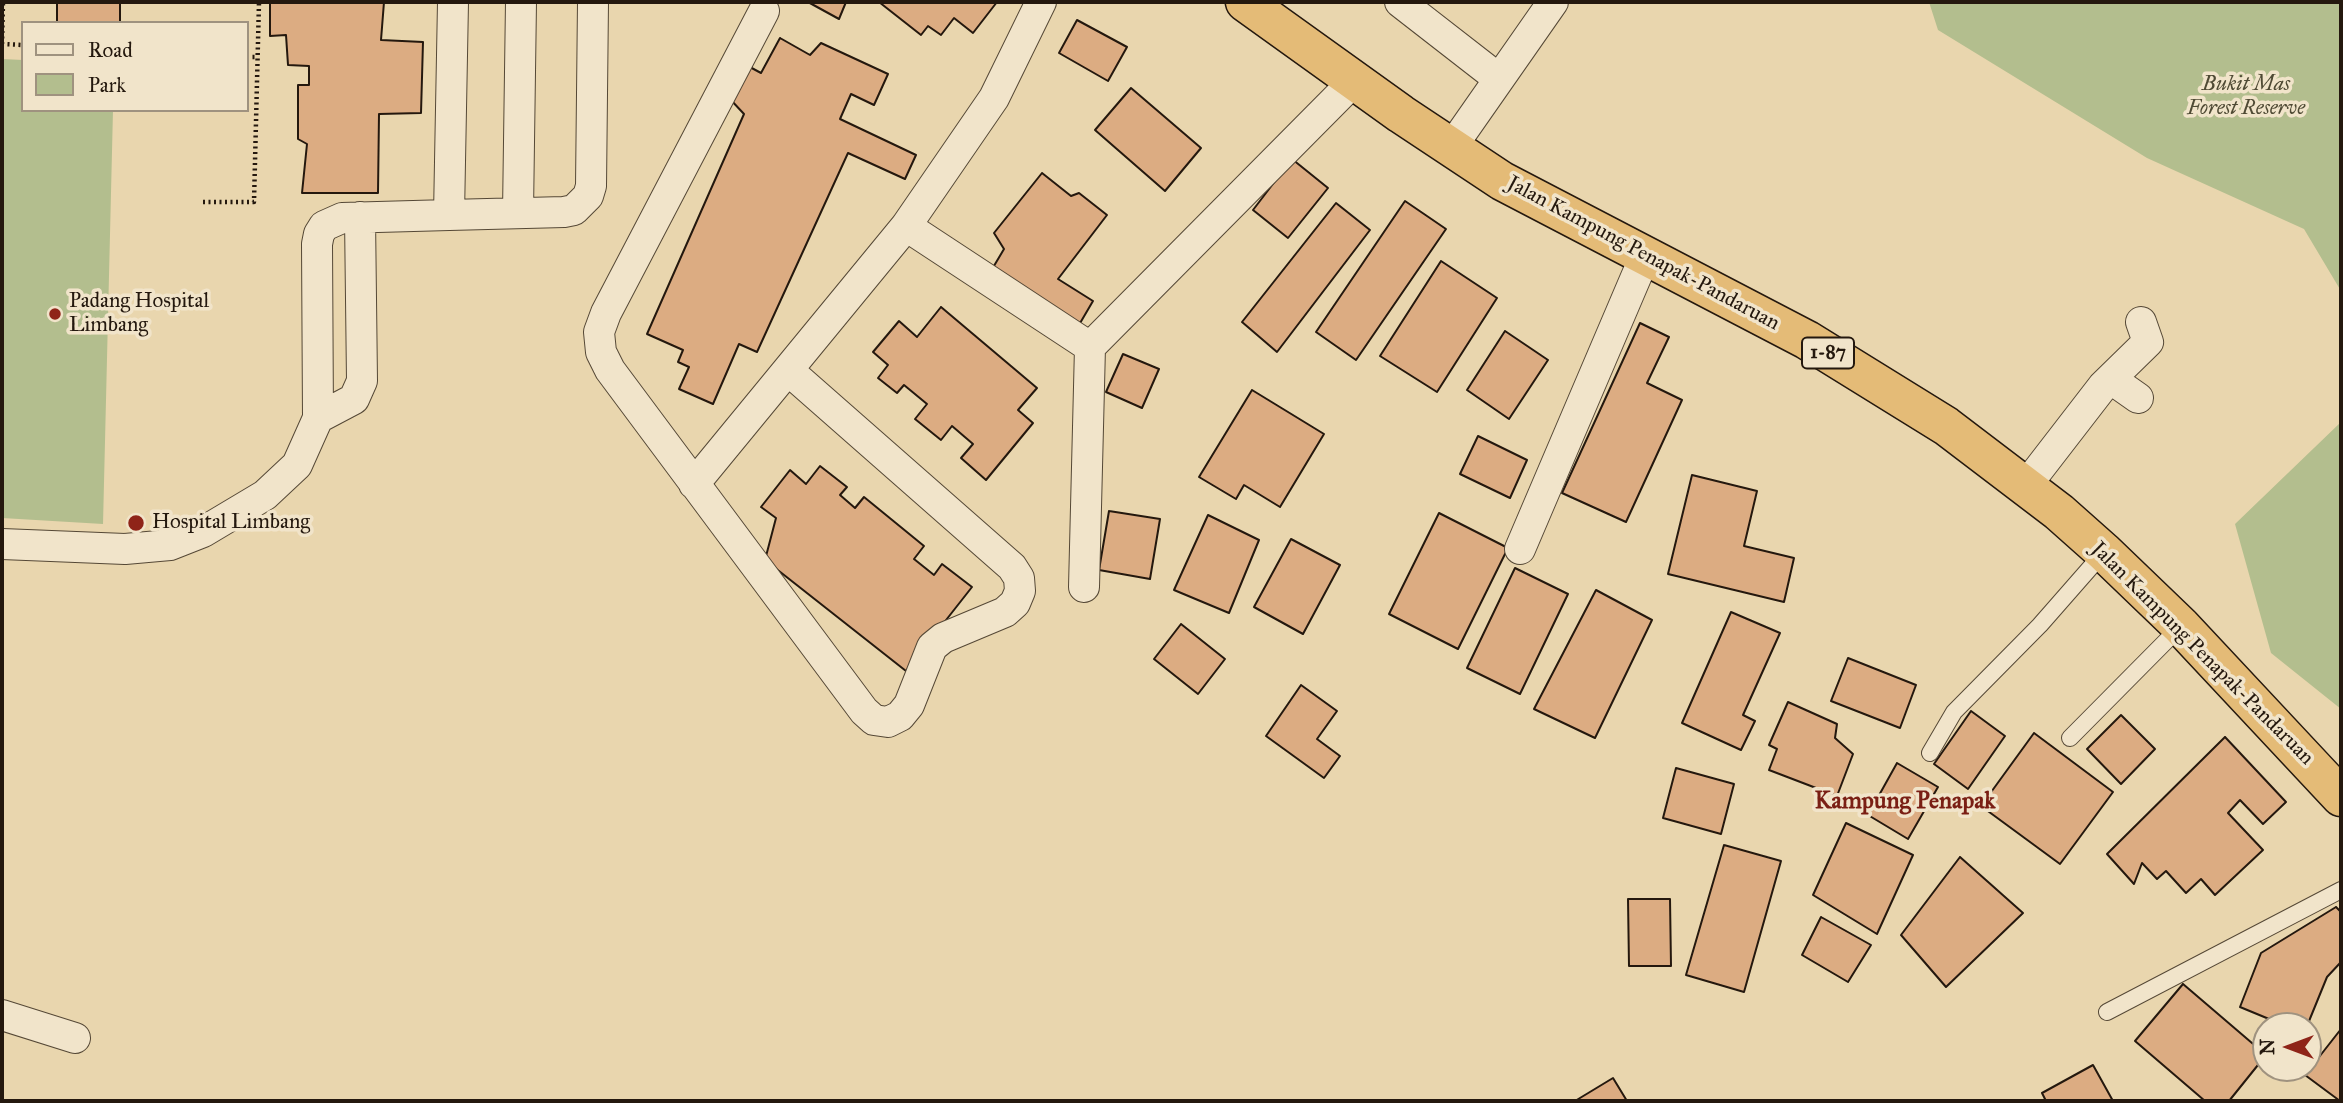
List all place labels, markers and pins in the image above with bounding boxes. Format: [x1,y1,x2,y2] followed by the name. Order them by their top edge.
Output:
[69,289,209,339] place label: Padang Hospital Limbang
[47,306,63,322] marker: Padang Hospital Limbang
[152,510,310,536] place label: Hospital Limbang
[126,513,146,533] marker: Hospital Limbang

